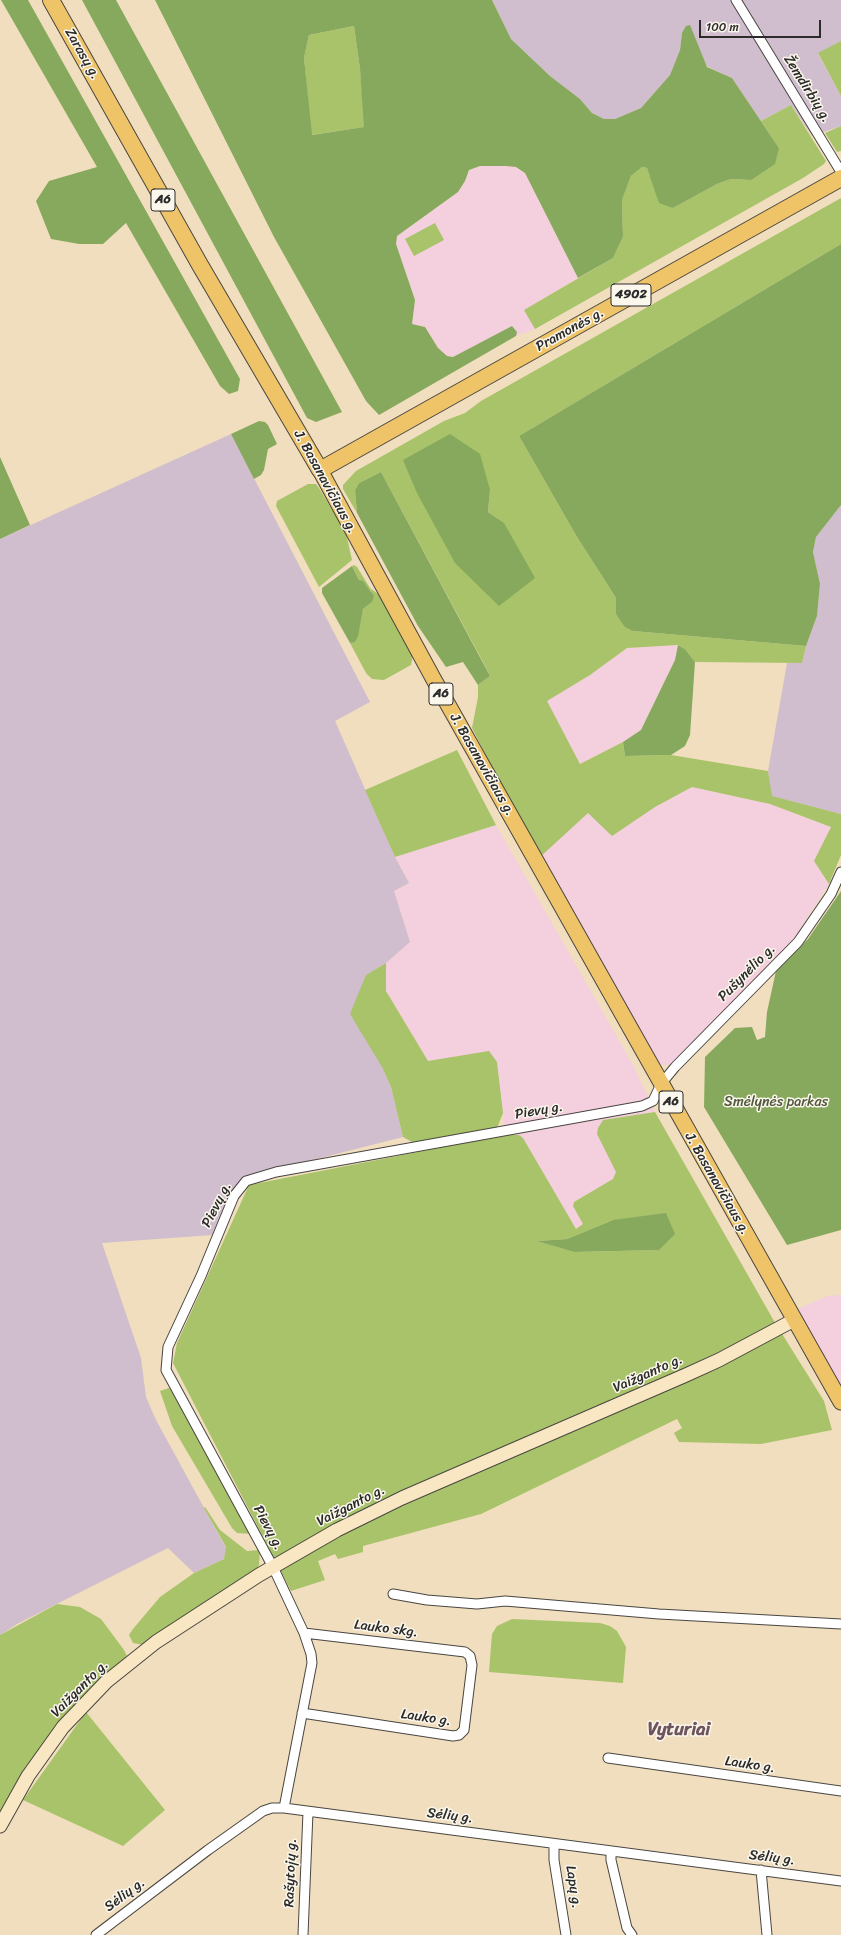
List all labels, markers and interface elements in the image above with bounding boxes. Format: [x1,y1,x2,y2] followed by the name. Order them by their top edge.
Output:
[701,12,823,38] scale bar
[706,16,739,38] text: 100 m
[61,25,103,83] street label: Zarasų g.
[780,52,834,126] street label: Žemdirbių g.
[151,189,175,211] road number: A6
[611,284,651,306] road number: 4902
[533,304,607,356] street label: Pramonės g.
[290,427,360,537] street label: J. Basanavičiaus g.
[429,683,453,705] road number: A6
[446,711,518,819] street label: J. Basanavičiaus g.
[715,941,779,1005] street label: Pušynėlio g.
[659,1091,683,1113] road number: A6
[724,1094,828,1110] park label: Smėlynės parkas
[514,1099,564,1123] street label: Pievų g.
[681,1130,753,1238] street label: J. Basanavičiaus g.
[199,1180,235,1230] street label: Pievų g.
[611,1351,685,1397] street label: Vaižganto g.
[314,1482,388,1530] street label: Vaižganto g.
[249,1503,287,1553] street label: Pievų g.
[353,1617,419,1641] street label: Lauko skg.
[48,1657,112,1721] street label: Vaižganto g.
[400,1706,452,1730] street label: Lauko g.
[648,1719,710,1741] district label: Vyturiai
[724,1753,776,1777] street label: Lauko g.
[426,1805,474,1827] street label: Sėlių g.
[281,1838,301,1908] street label: Rašytojų g.
[748,1847,796,1869] street label: Sėlių g.
[561,1864,585,1910] street label: Lapų g.
[101,1874,149,1916] street label: Sėlių g.

